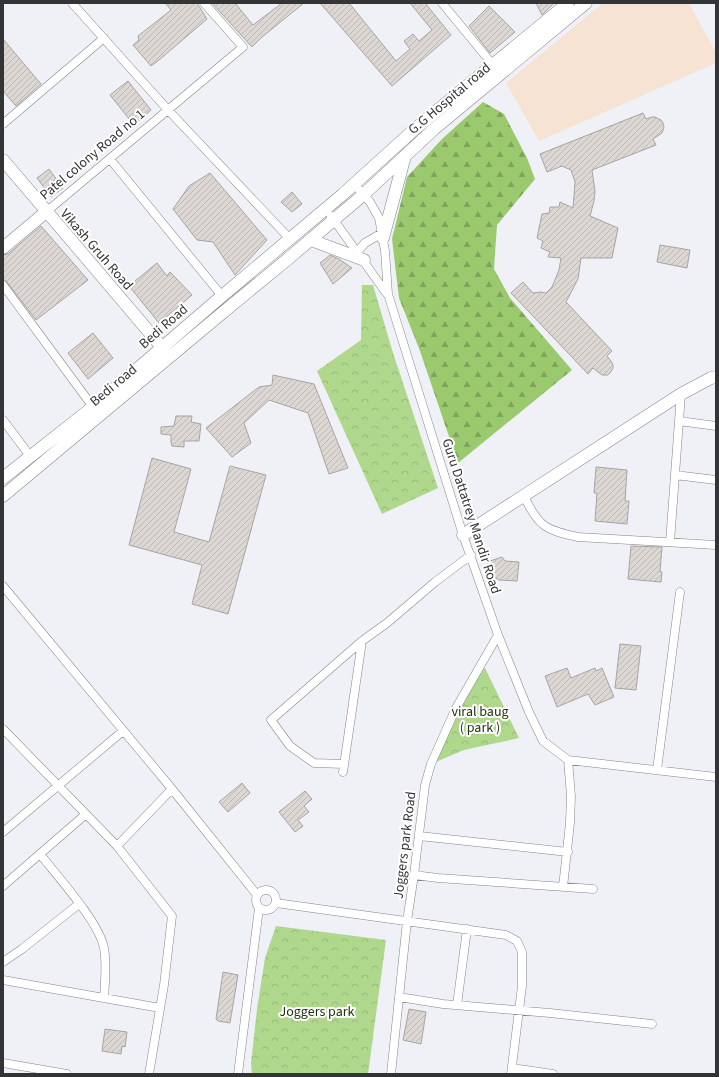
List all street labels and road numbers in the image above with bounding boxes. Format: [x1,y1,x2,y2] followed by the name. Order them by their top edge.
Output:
[404,58,495,139] street label: G.G Hospital road
[36,105,150,205] street label: Patel colony Road no 1
[55,204,137,295] street label: Vikash Gruh Road
[135,300,193,354] street label: Bedi Road
[86,360,142,411] street label: Bedi road
[436,436,506,597] street label: Guru Dattatrey Mandir Road
[388,790,421,900] street label: Joggers park Road

